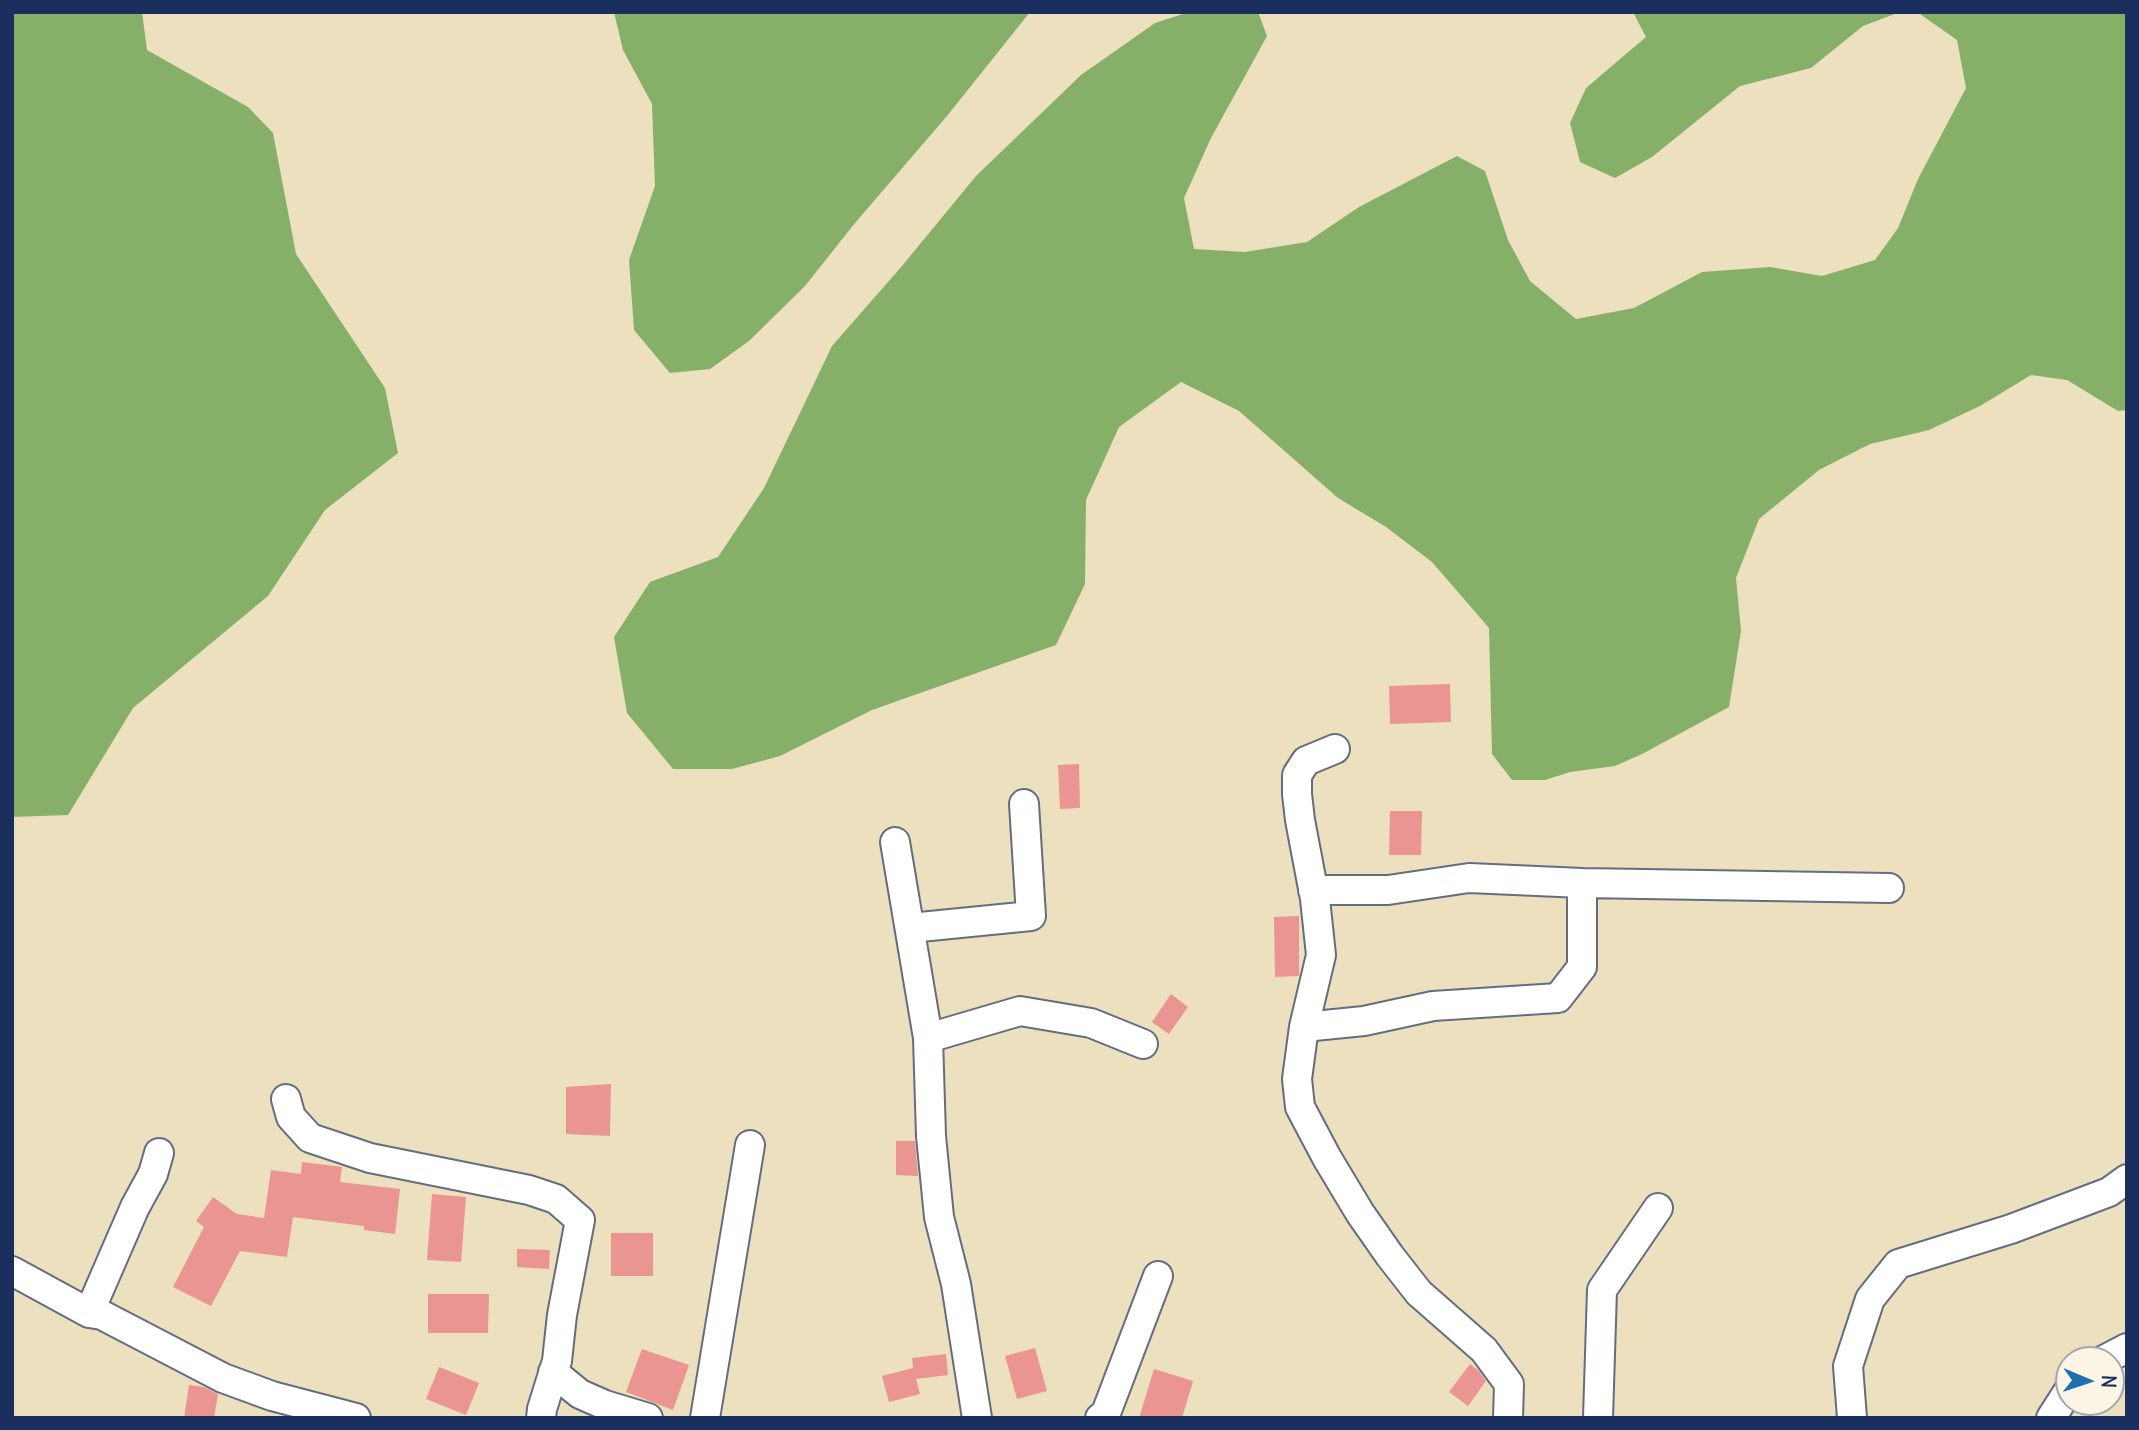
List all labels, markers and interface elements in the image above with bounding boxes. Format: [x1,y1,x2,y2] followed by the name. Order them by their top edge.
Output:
[2055,1346,2125,1416] north arrow
[2097,1375,2121,1389] text: N

